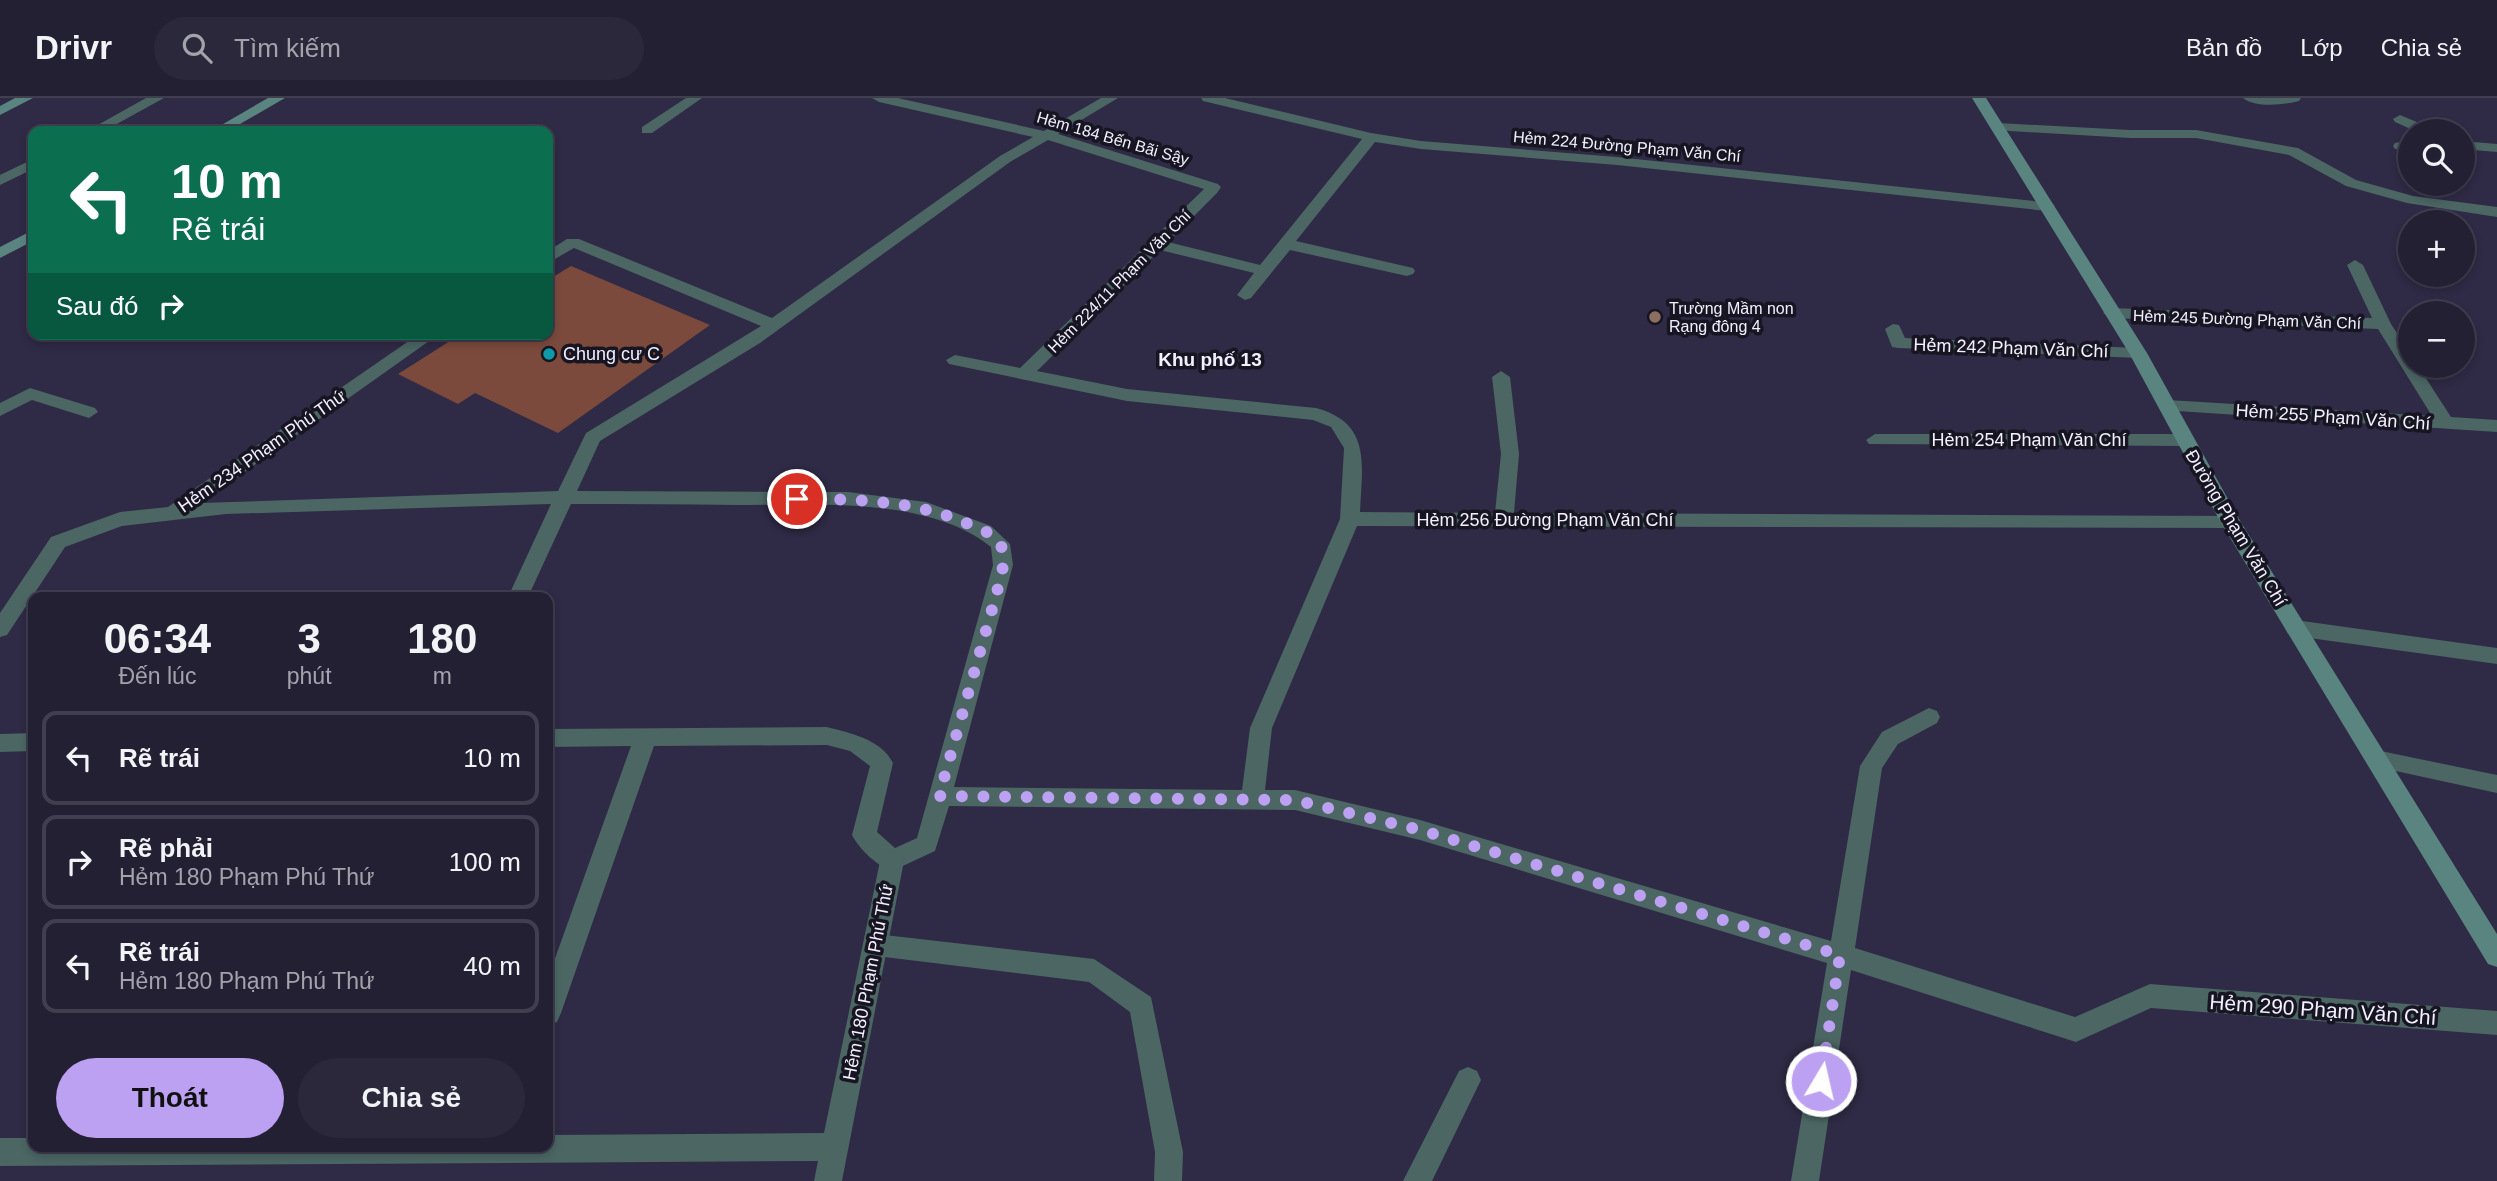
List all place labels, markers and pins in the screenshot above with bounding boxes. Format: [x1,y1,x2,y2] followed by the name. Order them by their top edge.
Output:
[1669,300,1794,335] place label: Trường Mầm non Rạng đông 4
[1647,309,1663,325] marker: Trường Mầm non Rạng đông 4
[563,344,660,364] place label: Chung cư C
[541,346,557,362] marker: Chung cư C
[767,469,827,529] pin

